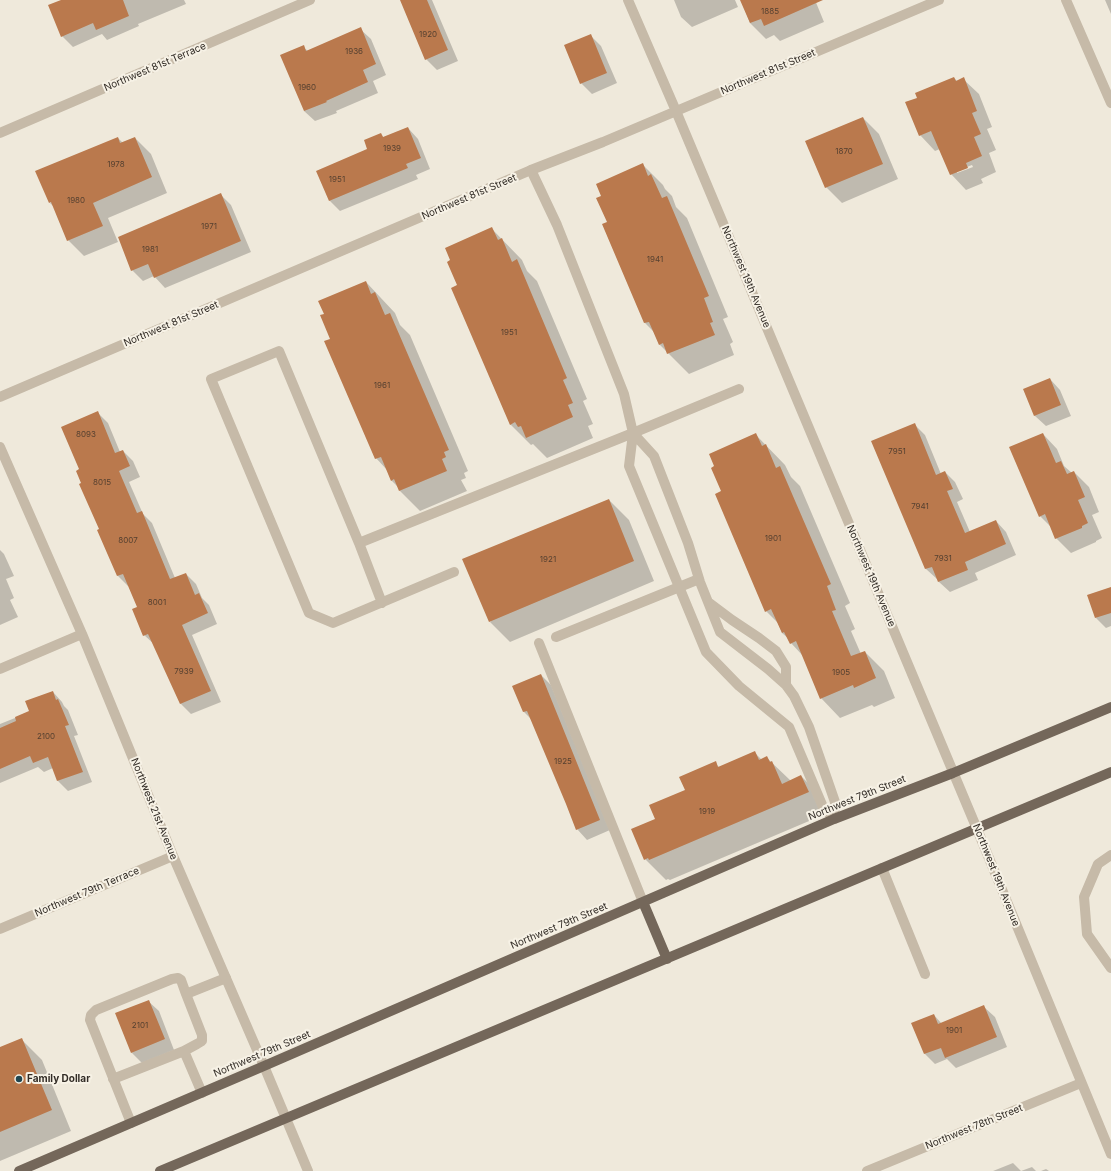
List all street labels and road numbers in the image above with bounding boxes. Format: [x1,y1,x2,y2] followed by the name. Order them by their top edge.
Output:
[102,40,208,94] street label: Northwest 81st Terrace
[719,47,817,97] street label: Northwest 81st Street
[420,172,518,222] street label: Northwest 81st Street
[719,224,773,330] street label: Northwest 19th Avenue
[122,299,220,349] street label: Northwest 81st Street
[844,523,898,629] street label: Northwest 19th Avenue
[128,756,180,862] street label: Northwest 21st Avenue
[807,773,907,823] street label: Northwest 79th Street
[970,822,1022,928] street label: Northwest 19th Avenue
[33,865,141,919] street label: Northwest 79th Terrace
[509,900,609,952] street label: Northwest 79th Street
[212,1028,312,1080] street label: Northwest 79th Street
[924,1102,1024,1152] street label: Northwest 78th Street

